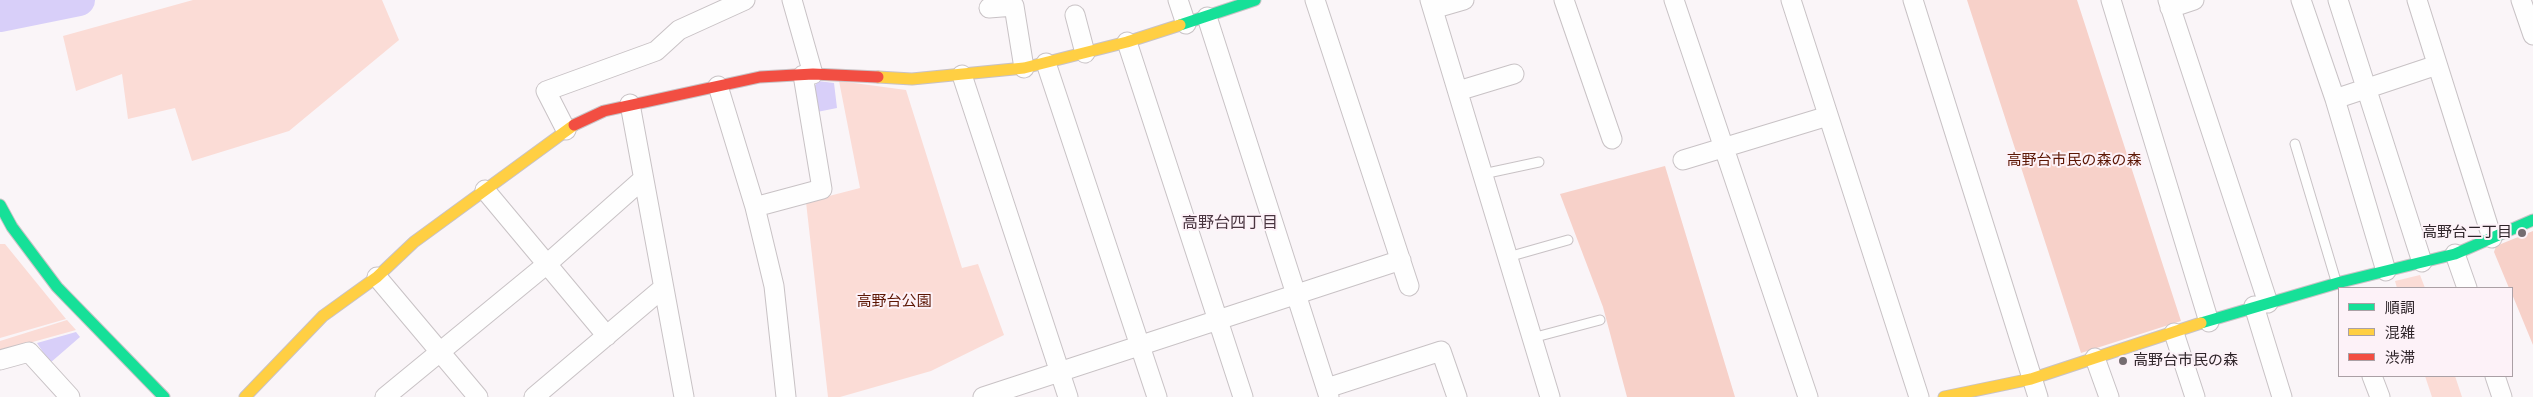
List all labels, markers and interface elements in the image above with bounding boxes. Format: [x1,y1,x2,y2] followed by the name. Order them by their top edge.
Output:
[2007,152,2141,170] park label: 高野台市民の森の森
[1182,214,1278,234] district label: 高野台四丁目
[2422,224,2512,242] place label: 高野台二丁目
[2516,227,2528,239] marker: 高野台二丁目
[2338,287,2513,377] legend
[857,293,931,311] park label: 高野台公園
[2385,299,2415,317] text: 順調
[2385,324,2415,342] text: 混雑
[2385,349,2415,367] text: 渋滞
[2133,352,2238,370] place label: 高野台市民の森
[2117,355,2129,367] marker: 高野台市民の森

